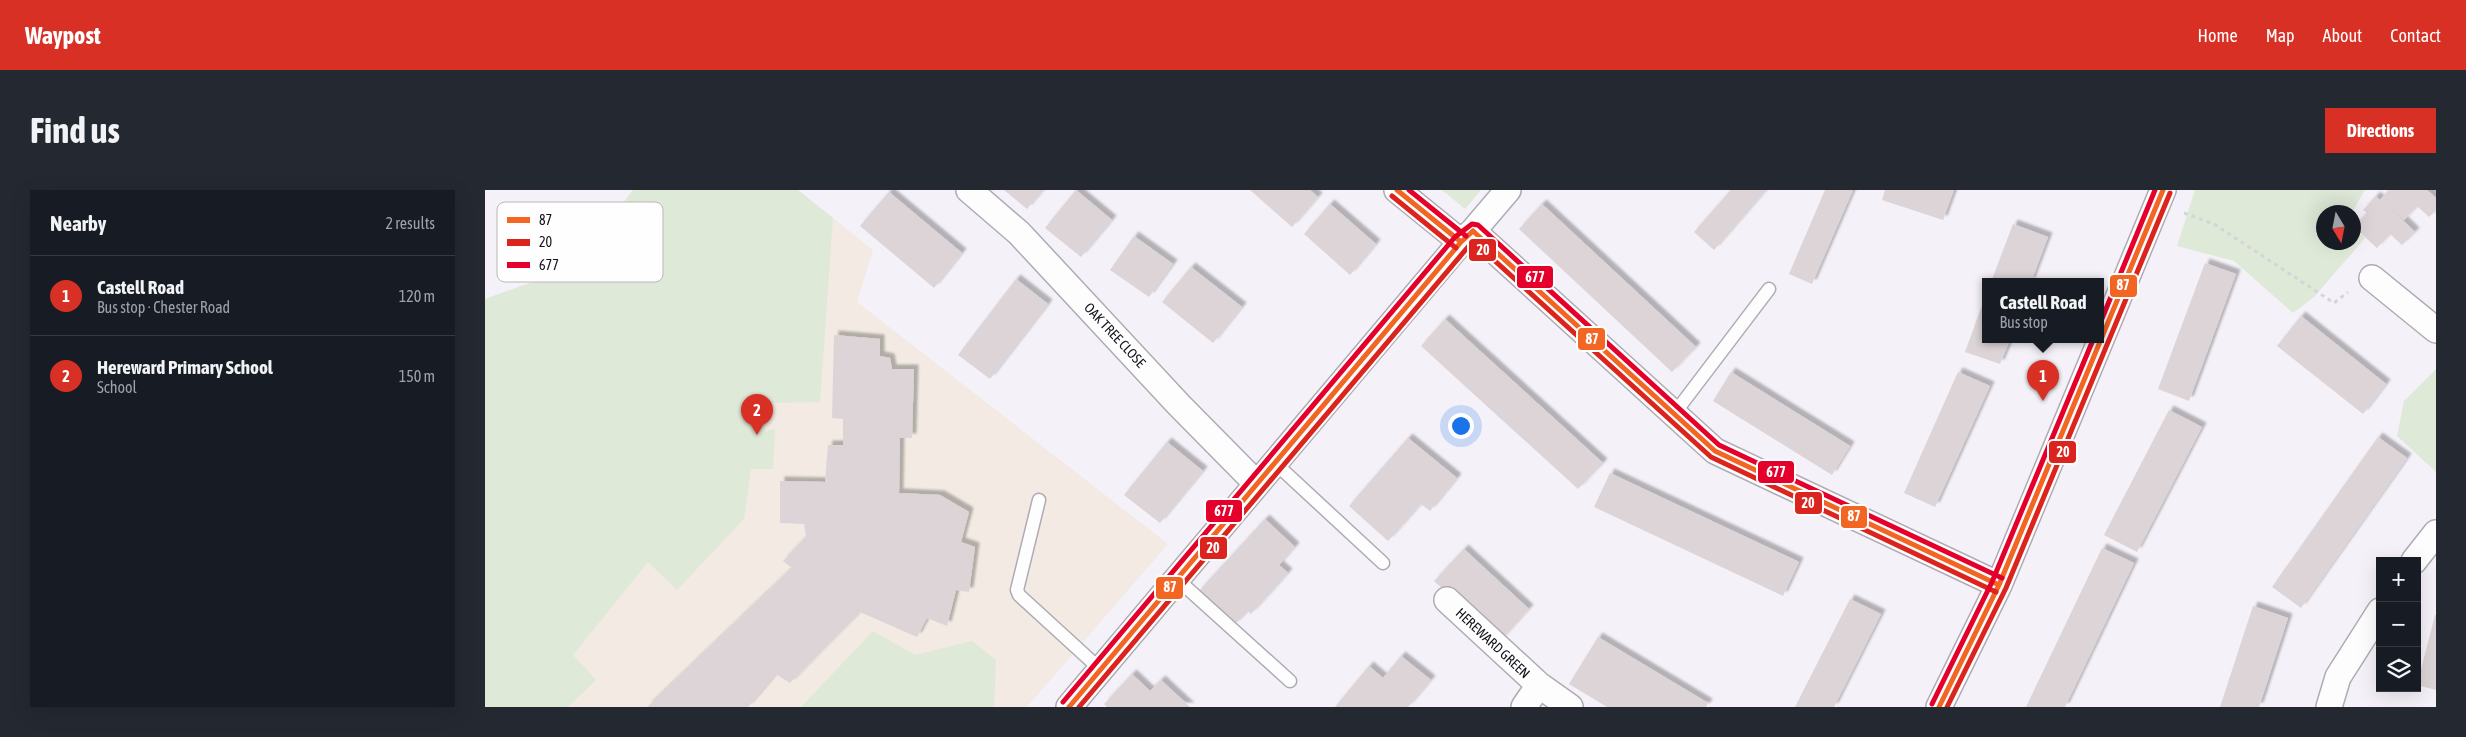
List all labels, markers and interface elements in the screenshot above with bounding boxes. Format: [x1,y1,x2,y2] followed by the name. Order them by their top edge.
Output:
[25,22,101,49] text: Waypost
[2198,25,2238,46] text: Home
[2266,25,2295,46] text: Map
[2323,25,2362,46] text: About
[2390,25,2441,46] text: Contact
[2325,108,2436,153] button: Directions
[30,110,120,150] text: Find us
[497,202,663,282] legend
[2316,205,2361,250] north arrow
[50,211,106,235] text: Nearby
[539,212,552,228] text: 87
[385,214,435,232] text: 2 results
[539,234,553,250] text: 20
[1468,238,1497,262] line badge: 20
[1476,242,1490,258] text: 20
[539,257,559,273] text: 677
[1516,265,1554,289] line badge: 677
[1525,269,1545,285] text: 677
[2109,274,2138,298] line badge: 87
[97,276,184,298] text: Castell Road
[2116,277,2130,293] text: 87
[1982,278,2104,343] popup
[62,287,70,305] text: 1
[399,287,435,305] text: 120 m
[2000,291,2086,313] text: Castell Road
[97,298,230,316] text: Bus stop · Chester Road
[1081,299,1149,371] street label: OAK TREE CLOSE
[2000,313,2048,331] text: Bus stop
[1577,327,1606,351] line badge: 87
[1585,331,1599,347] text: 87
[97,356,273,378] text: Hereward Primary School
[2027,360,2059,401] pin: 1
[62,367,70,385] text: 2
[399,367,435,385] text: 150 m
[97,378,137,396] text: School
[741,394,773,435] pin: 2
[1448,413,1474,439] your location
[2048,440,2077,464] line badge: 20
[2056,444,2070,460] text: 20
[1757,460,1795,484] line badge: 677
[1766,464,1786,480] text: 677
[1794,491,1823,515] line badge: 20
[1801,495,1815,511] text: 20
[1205,499,1243,523] line badge: 677
[1214,503,1234,519] text: 677
[1840,505,1868,529] line badge: 87
[1847,508,1861,524] text: 87
[1199,536,1228,560] line badge: 20
[1206,540,1220,556] text: 20
[2376,557,2421,692] map controls
[2376,557,2421,602] button: +
[1155,576,1184,600] line badge: 87
[1163,579,1177,595] text: 87
[2376,602,2421,647] button: −
[1453,605,1533,681] street label: HEREWARD GREEN
[2376,647,2421,692] button: layers

